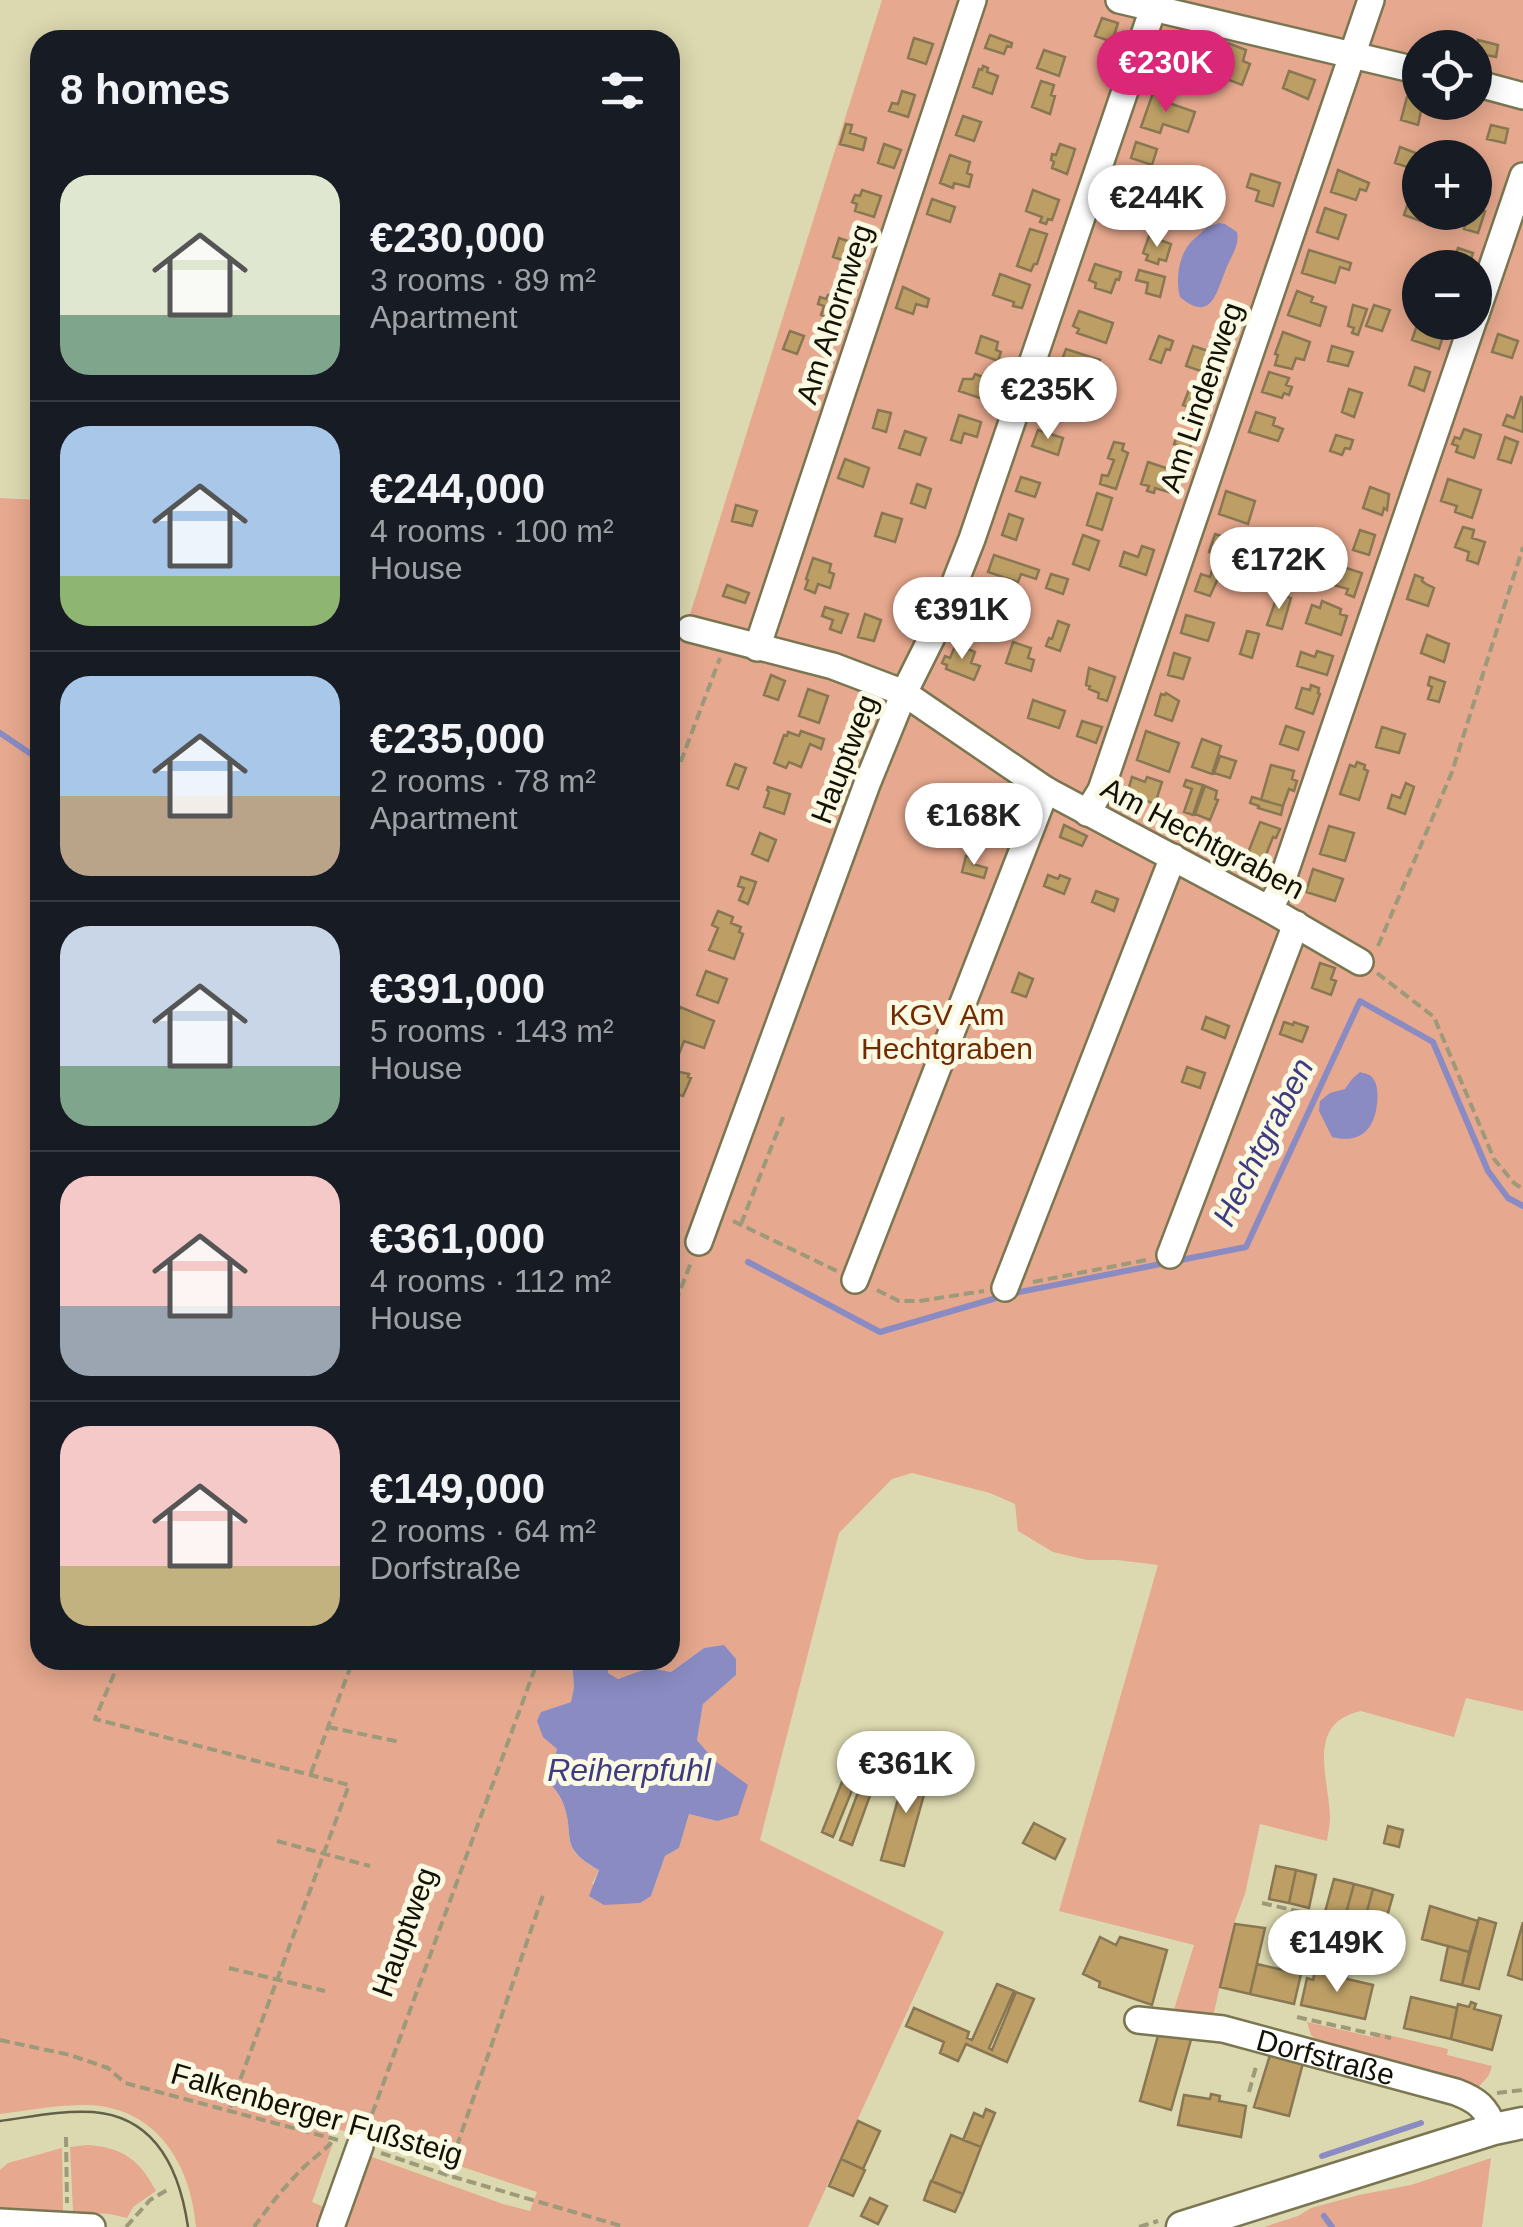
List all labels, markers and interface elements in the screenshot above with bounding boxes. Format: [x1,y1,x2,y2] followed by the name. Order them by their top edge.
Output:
[1096,30,1236,115] pin: €230K
[1402,30,1492,340] map controls
[1402,30,1492,120] button: locate
[1119,44,1213,80] text: €230K
[595,63,650,118] icon: filters
[60,66,230,113] text: 8 homes
[1402,140,1492,230] button: +
[1087,165,1227,250] pin: €244K
[1110,179,1204,215] text: €244K
[370,214,545,261] text: €230,000
[140,215,260,335] icon: home
[789,220,879,408] street label: Am Ahornweg
[1402,250,1492,340] button: −
[370,262,596,298] text: 3 rooms · 89 m²
[1153,298,1249,496] street label: Am Lindenweg
[370,299,518,335] text: Apartment
[978,357,1118,442] pin: €235K
[1001,371,1095,407] text: €235K
[370,465,545,512] text: €244,000
[140,466,260,586] icon: home
[370,513,614,549] text: 4 rooms · 100 m²
[1209,527,1349,612] pin: €172K
[1232,541,1326,577] text: €172K
[370,550,463,586] text: House
[892,577,1032,662] pin: €391K
[915,591,1009,627] text: €391K
[804,690,884,828] street label: Hauptweg
[370,715,545,762] text: €235,000
[140,716,260,836] icon: home
[370,763,596,799] text: 2 rooms · 78 m²
[1096,771,1310,905] street label: Am Hechtgraben
[904,783,1044,868] pin: €168K
[927,797,1021,833] text: €168K
[370,800,518,836] text: Apartment
[370,965,545,1012] text: €391,000
[140,966,260,1086] icon: home
[861,998,1033,1065] park label: KGV Am Hechtgraben
[370,1013,614,1049] text: 5 rooms · 143 m²
[370,1050,463,1086] text: House
[1205,1052,1321,1232] water label: Hechtgraben
[370,1215,545,1262] text: €361,000
[140,1216,260,1336] icon: home
[370,1263,611,1299] text: 4 rooms · 112 m²
[370,1300,463,1336] text: House
[370,1465,545,1512] text: €149,000
[140,1466,260,1586] icon: home
[370,1513,596,1549] text: 2 rooms · 64 m²
[370,1550,521,1586] text: Dorfstraße
[836,1731,976,1816] pin: €361K
[859,1745,953,1781] text: €361K
[547,1752,712,1788] water label: Reiherpfuhl
[365,1863,443,2001] street label: Hauptweg
[1267,1910,1407,1995] pin: €149K
[1290,1924,1384,1960] text: €149K
[1253,2022,1399,2091] street label: Dorfstraße
[167,2057,467,2171] street label: Falkenberger Fußsteig

